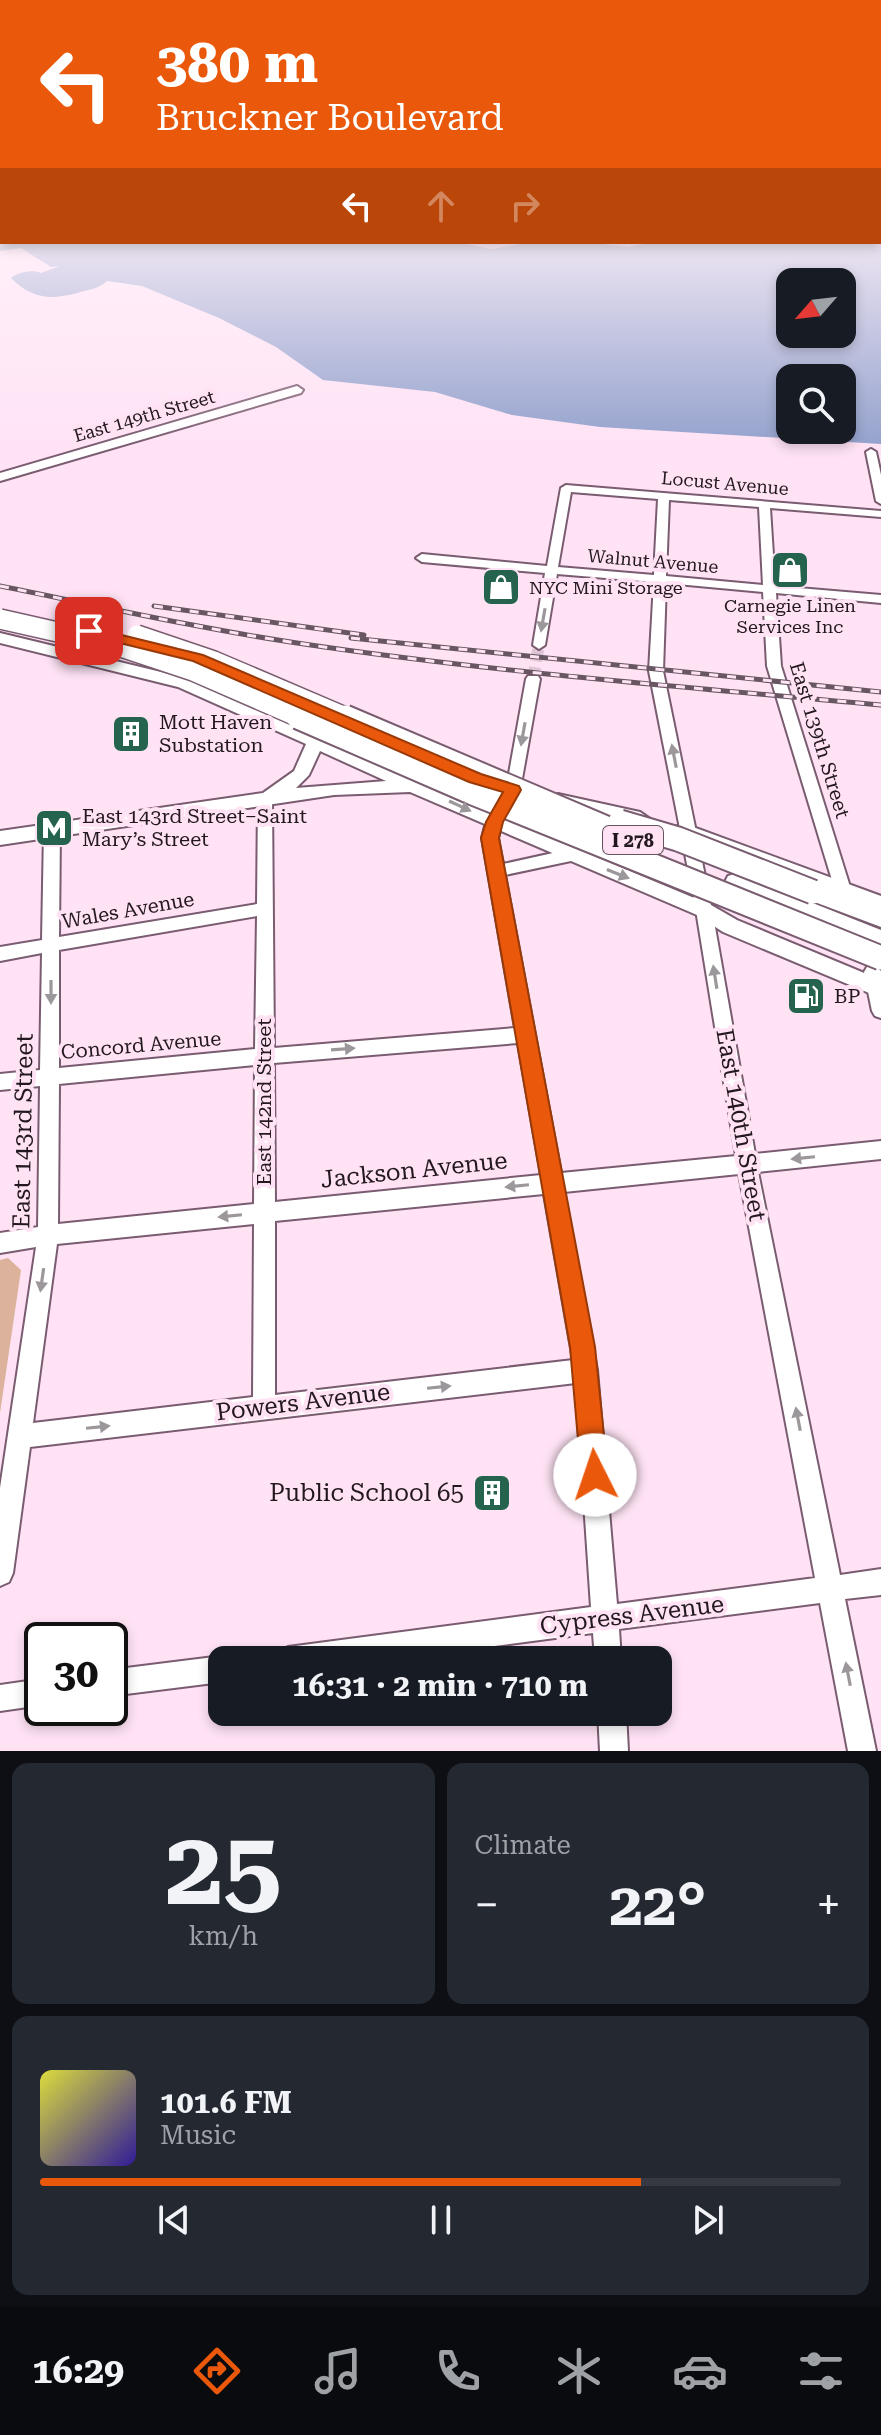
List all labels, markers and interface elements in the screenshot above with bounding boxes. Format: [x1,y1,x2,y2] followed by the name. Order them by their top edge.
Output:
[156,30,318,96] text: 380 m
[24,32,128,136] icon: left
[156,97,504,139] text: Bruckner Boulevard
[335,184,379,228] icon: left
[419,184,463,228] icon: ahead
[503,184,547,228] icon: right
[776,268,856,348] north arrow
[776,268,856,444] map controls
[776,364,856,444] button: search
[71,386,217,446] street label: East 149th Street
[660,467,790,499] street label: Locust Avenue
[587,545,719,577] street label: Walnut Avenue
[769,549,811,591] shop icon: Carnegie Linen Services Inc
[480,566,522,608] shop icon: NYC Mini Storage
[529,577,683,598] place label: NYC Mini Storage
[724,595,856,637] place label: Carnegie Linen Services Inc
[55,597,123,665] pin
[536,608,549,633] one-way arrow
[67,609,111,653] icon: arrive
[785,659,855,822] street label: East 139th Street
[159,710,272,757] place label: Mott Haven Substation
[110,713,152,755] building icon: Mott Haven Substation
[516,722,528,747] one-way arrow
[667,743,679,768] one-way arrow
[448,799,472,813] one-way arrow
[82,804,307,851] place label: East 143rd Street–Saint Mary’s Street
[33,807,75,849] metro station icon: East 143rd Street–Saint Mary’s Street
[603,826,663,854] road number: I 278
[606,868,630,881] one-way arrow
[60,887,196,933] street label: Wales Avenue
[708,964,721,989] one-way arrow
[785,975,827,1017] fuel station icon: BP
[45,980,57,1005] one-way arrow
[834,984,860,1008] place label: BP
[252,1018,276,1186] street label: East 142nd Street
[60,1026,222,1064] street label: Concord Avenue
[710,1027,772,1223] street label: East 140th Street
[7,1033,39,1229] street label: East 143rd Street
[331,1043,356,1056] one-way arrow
[319,1146,509,1194] street label: Jackson Avenue
[791,1151,816,1164] one-way arrow
[504,1179,529,1192] one-way arrow
[217,1209,242,1222] one-way arrow
[35,1268,48,1293] one-way arrow
[214,1377,392,1427] street label: Powers Avenue
[427,1380,452,1393] one-way arrow
[791,1407,803,1432] one-way arrow
[86,1420,111,1433] one-way arrow
[553,1433,637,1517] position arrow
[471,1472,513,1514] building icon: Public School 65
[269,1479,464,1507] place label: Public School 65
[538,1590,726,1640] street label: Cypress Avenue
[24,1622,128,1726] speed limit sign: 30
[841,1662,853,1687] one-way arrow
[292,1668,588,1703] text: 16:31 · 2 min · 710 m
[165,1808,281,1929] text: 25
[475,1830,571,1860] text: Climate
[609,1869,706,1940] text: 22°
[475,1879,499,1931] text: −
[816,1879,841,1931] text: +
[188,1921,258,1951] text: km/h
[160,2085,292,2120] text: 101.6 FM
[160,2120,236,2150] text: Music
[152,2198,196,2242] icon: previous
[419,2198,463,2242] icon: pause
[686,2198,730,2242] icon: next
[189,2343,245,2399] icon: directions
[310,2343,366,2399] icon: music
[430,2343,486,2399] icon: phone
[551,2343,607,2399] icon: climate
[672,2343,728,2399] icon: car
[793,2343,849,2399] icon: filters
[32,2350,124,2392] text: 16:29

